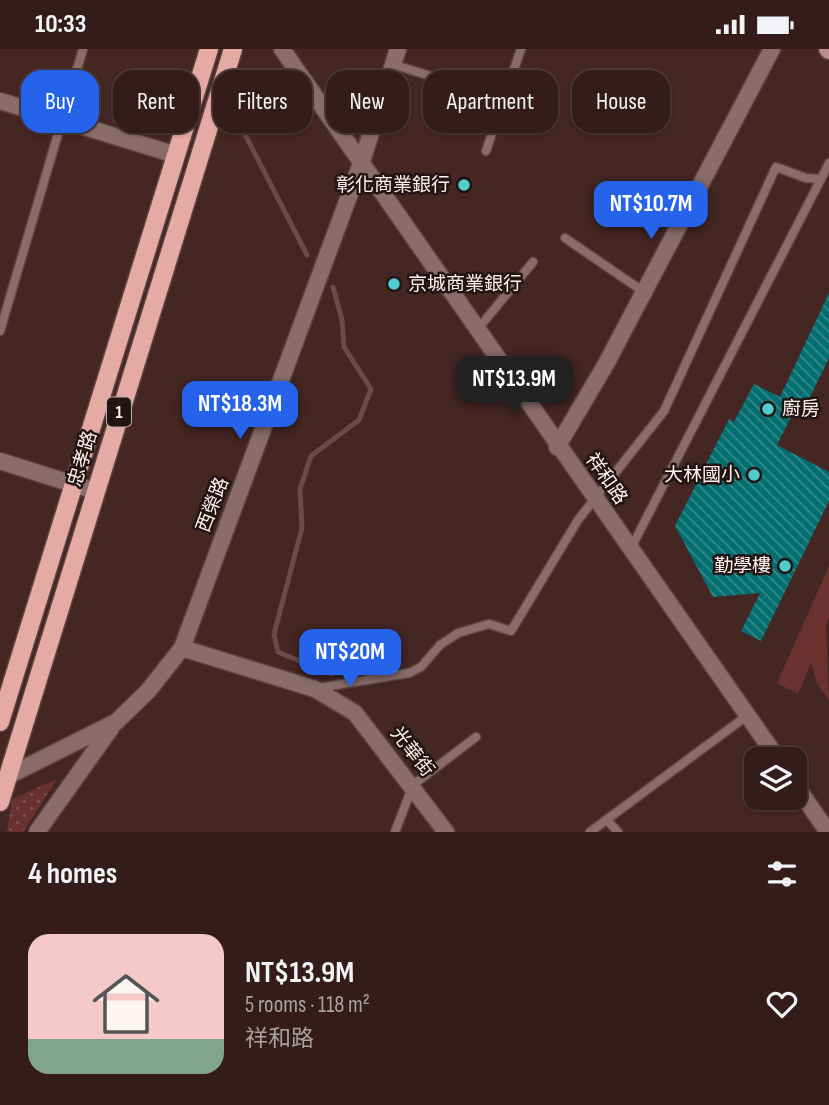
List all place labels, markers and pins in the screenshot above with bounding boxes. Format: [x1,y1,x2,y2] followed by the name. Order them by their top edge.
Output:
[336,174,450,197] place label: 彰化商業銀行
[456,177,472,193] marker: 彰化商業銀行
[579,181,723,241] pin: NT$10.7M
[408,273,522,296] place label: 京城商業銀行
[386,276,402,292] marker: 京城商業銀行
[442,357,586,416] pin: NT$13.9M
[168,381,312,441] pin: NT$18.3M
[782,398,820,421] place label: 廚房
[760,401,776,417] marker: 廚房
[664,464,740,487] place label: 大林國小
[746,467,762,483] marker: 大林國小
[714,555,771,578] place label: 勤學樓
[777,558,793,574] marker: 勤學樓
[293,629,407,689] pin: NT$20M

